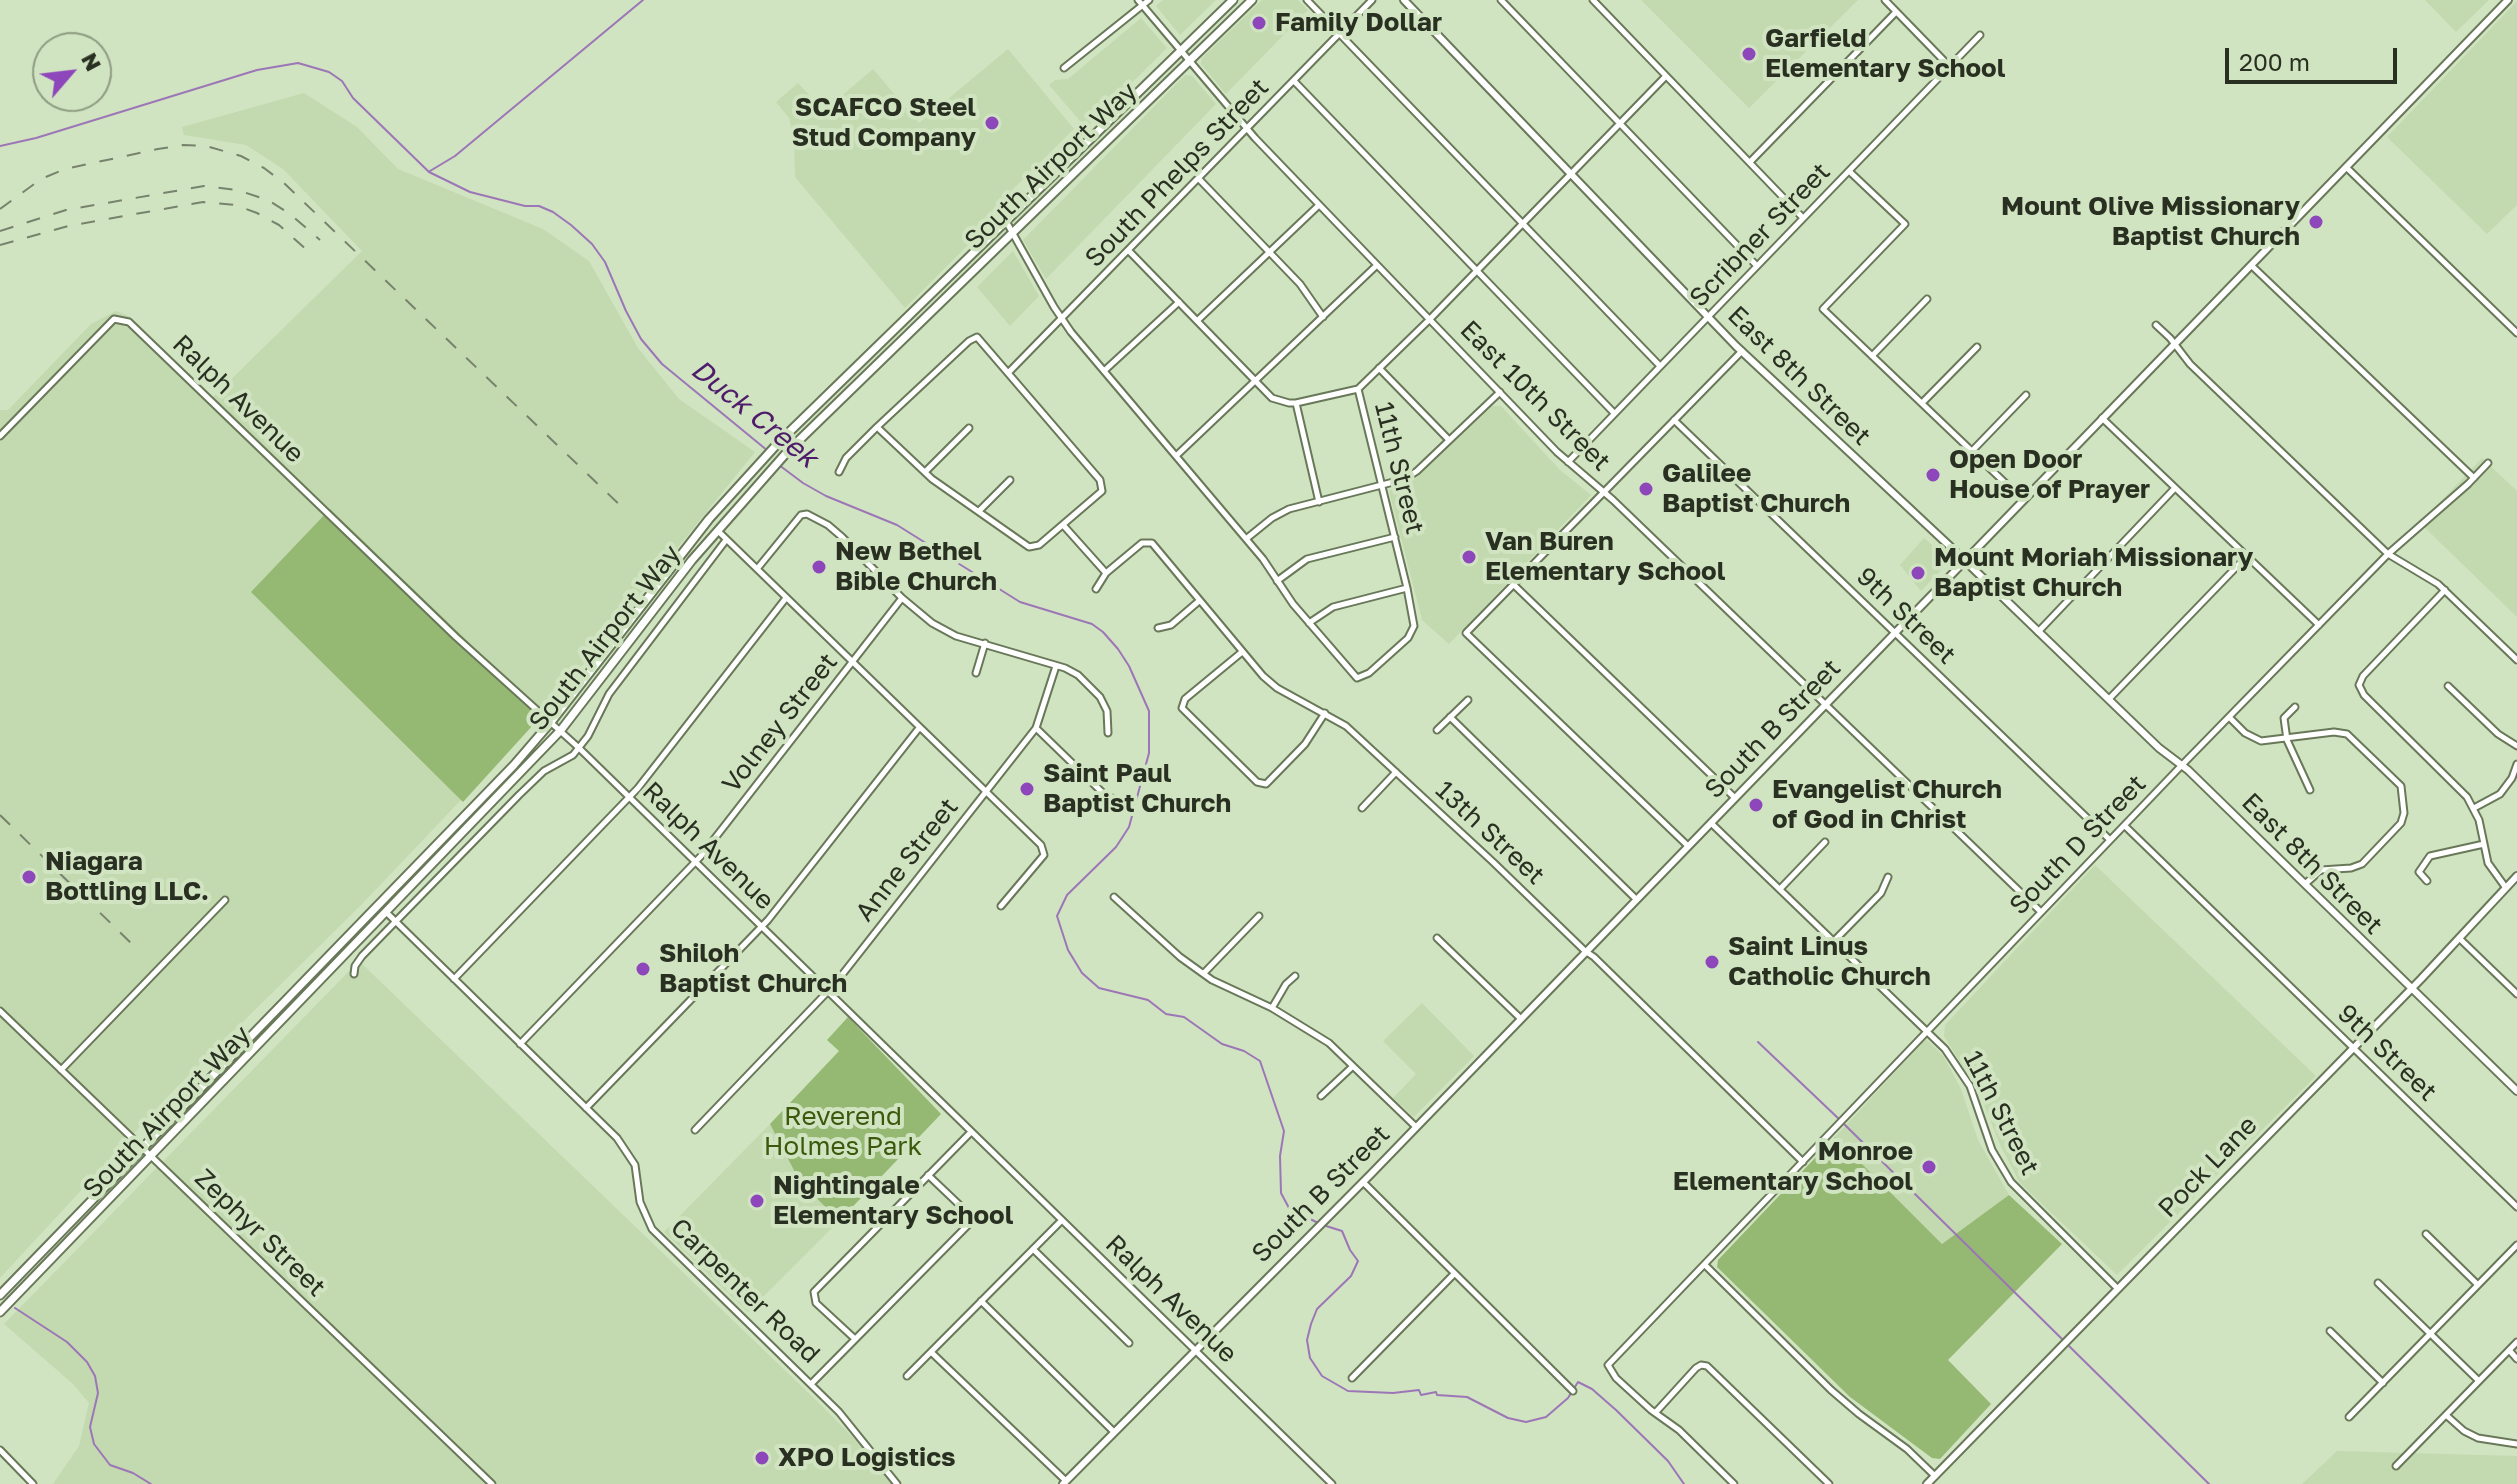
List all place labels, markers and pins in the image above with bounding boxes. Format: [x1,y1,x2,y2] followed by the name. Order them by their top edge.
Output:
[1275,7,1442,39] place label: Family Dollar
[1250,14,1268,32] marker: Family Dollar
[1765,23,2005,84] place label: Garfield Elementary School
[1740,45,1758,63] marker: Garfield Elementary School
[792,92,976,154] place label: SCAFCO Steel Stud Company
[983,114,1001,132] marker: SCAFCO Steel Stud Company
[2001,191,2300,252] place label: Mount Olive Missionary Baptist Church
[2307,213,2325,231] marker: Mount Olive Missionary Baptist Church
[1949,444,2150,506] place label: Open Door House of Prayer
[1662,458,1850,520] place label: Galilee Baptist Church
[1924,466,1942,484] marker: Open Door House of Prayer
[1637,480,1655,498] marker: Galilee Baptist Church
[1485,526,1725,588] place label: Van Buren Elementary School
[835,536,997,598] place label: New Bethel Bible Church
[1934,542,2253,604] place label: Mount Moriah Missionary Baptist Church
[1460,548,1478,566] marker: Van Buren Elementary School
[810,558,828,576] marker: New Bethel Bible Church
[1909,564,1927,582] marker: Mount Moriah Missionary Baptist Church
[1043,758,1231,820] place label: Saint Paul Baptist Church
[1772,774,2002,836] place label: Evangelist Church of God in Christ
[1018,780,1036,798] marker: Saint Paul Baptist Church
[1747,796,1765,814] marker: Evangelist Church of God in Christ
[45,846,209,908] place label: Niagara Bottling LLC.
[20,868,38,886] marker: Niagara Bottling LLC.
[1728,931,1931,992] place label: Saint Linus Catholic Church
[659,938,847,1000] place label: Shiloh Baptist Church
[1703,953,1721,971] marker: Saint Linus Catholic Church
[634,960,652,978] marker: Shiloh Baptist Church
[1673,1136,1913,1198] place label: Monroe Elementary School
[1920,1158,1938,1176] marker: Monroe Elementary School
[773,1170,1013,1232] place label: Nightingale Elementary School
[748,1192,766,1210] marker: Nightingale Elementary School
[778,1442,956,1474] place label: XPO Logistics
[753,1449,771,1467] marker: XPO Logistics

